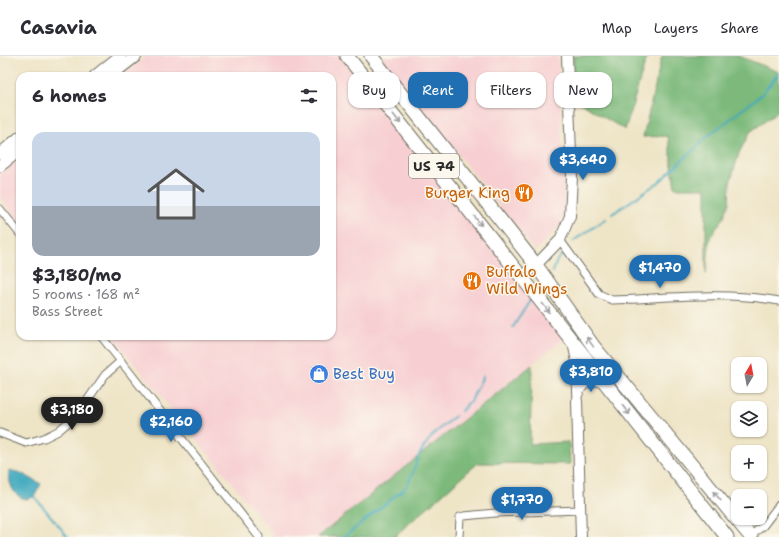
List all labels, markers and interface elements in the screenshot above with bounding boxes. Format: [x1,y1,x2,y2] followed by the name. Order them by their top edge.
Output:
[20,15,97,40] text: Casavia
[602,19,632,37] text: Map
[654,19,698,37] text: Layers
[720,19,759,37] text: Share
[348,72,400,108] chip: Buy
[408,72,468,108] chip: Rent
[476,72,546,108] chip: Filters
[554,72,612,108] chip: New
[32,85,107,107] text: 6 homes
[298,85,320,107] icon: filters
[393,114,401,125] one-way arrow
[550,147,616,181] pin: $3,640
[559,151,607,168] text: $3,640
[409,154,459,178] road number: US 74
[140,158,212,230] icon: home
[513,182,535,204] restaurant icon: Burger King
[425,183,510,203] place label: Burger King
[474,216,482,227] one-way arrow
[627,255,693,289] pin: $1,470
[638,259,682,276] text: $1,470
[486,262,567,299] place label: Buffalo Wild Wings
[32,264,122,286] text: $3,180/mo
[461,270,483,292] restaurant icon: Buffalo Wild Wings
[32,286,140,303] text: 5 rooms · 168 m²
[541,302,550,313] one-way arrow
[32,303,103,320] text: Bass Street
[586,336,594,347] one-way arrow
[731,357,767,393] north arrow
[731,357,767,525] map controls
[558,359,624,393] pin: $3,810
[308,363,330,385] shop icon: Best Buy
[569,363,613,380] text: $3,810
[333,364,395,384] place label: Best Buy
[39,397,105,431] pin: $3,180
[50,401,94,418] text: $3,180
[731,401,767,437] button: layers
[621,405,630,416] one-way arrow
[138,409,204,443] pin: $2,160
[149,413,193,430] text: $2,160
[731,445,767,481] button: +
[489,487,555,521] pin: $1,770
[731,489,767,525] button: −
[501,491,543,508] text: $1,770
[712,491,721,501] one-way arrow

